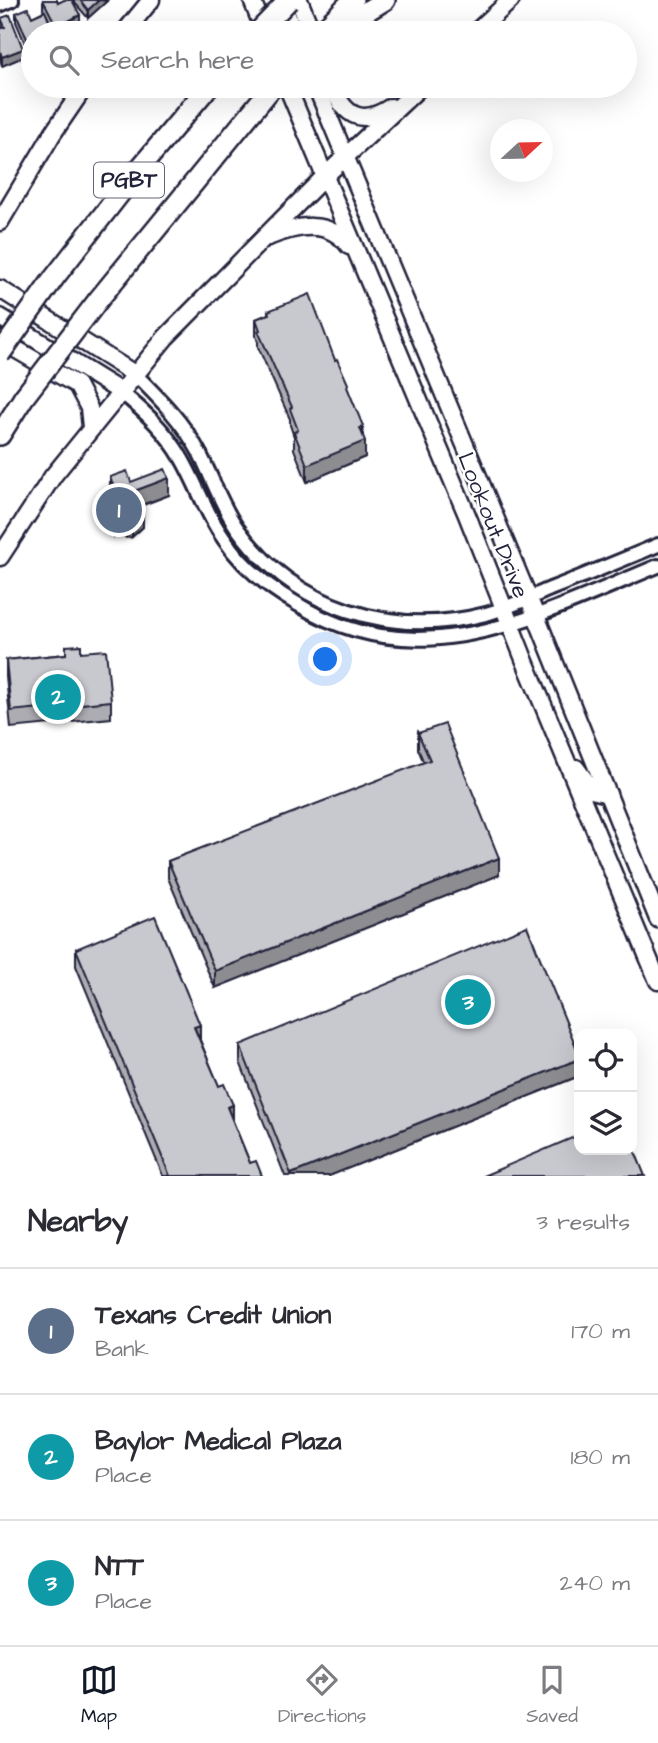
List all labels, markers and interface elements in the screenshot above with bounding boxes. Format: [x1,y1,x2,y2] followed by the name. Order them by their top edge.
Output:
[21,21,637,98] search box
[45,41,83,79] icon: search
[101,42,254,78] text: Search here
[490,119,553,182] north arrow
[94,162,164,198] road number: PGBT
[449,448,537,603] street label: Lookout Drive
[96,484,142,536] pin: 1
[308,642,342,676] your location
[35,671,81,723] pin: 2
[445,976,491,1028] pin: 3
[574,1029,637,1155] map controls
[574,1029,637,1092] button: locate
[574,1092,637,1155] button: layers
[28,1201,128,1243] text: Nearby
[536,1206,630,1238] text: 3 results
[95,1297,331,1333] text: Texans Credit Union
[50,1315,52,1347] text: 1
[571,1315,630,1347] text: 170 m
[95,1333,149,1365] text: Bank
[95,1423,341,1459] text: Baylor Medical Plaza
[44,1441,58,1473] text: 2
[571,1441,630,1473] text: 180 m
[95,1459,152,1491] text: Place
[95,1549,144,1585] text: NTT
[45,1567,57,1599] text: 3
[560,1567,630,1599] text: 240 m
[95,1585,152,1617] text: Place
[80,1661,118,1730] tab: Map
[278,1661,366,1730] tab: Directions
[526,1661,578,1730] tab: Saved

